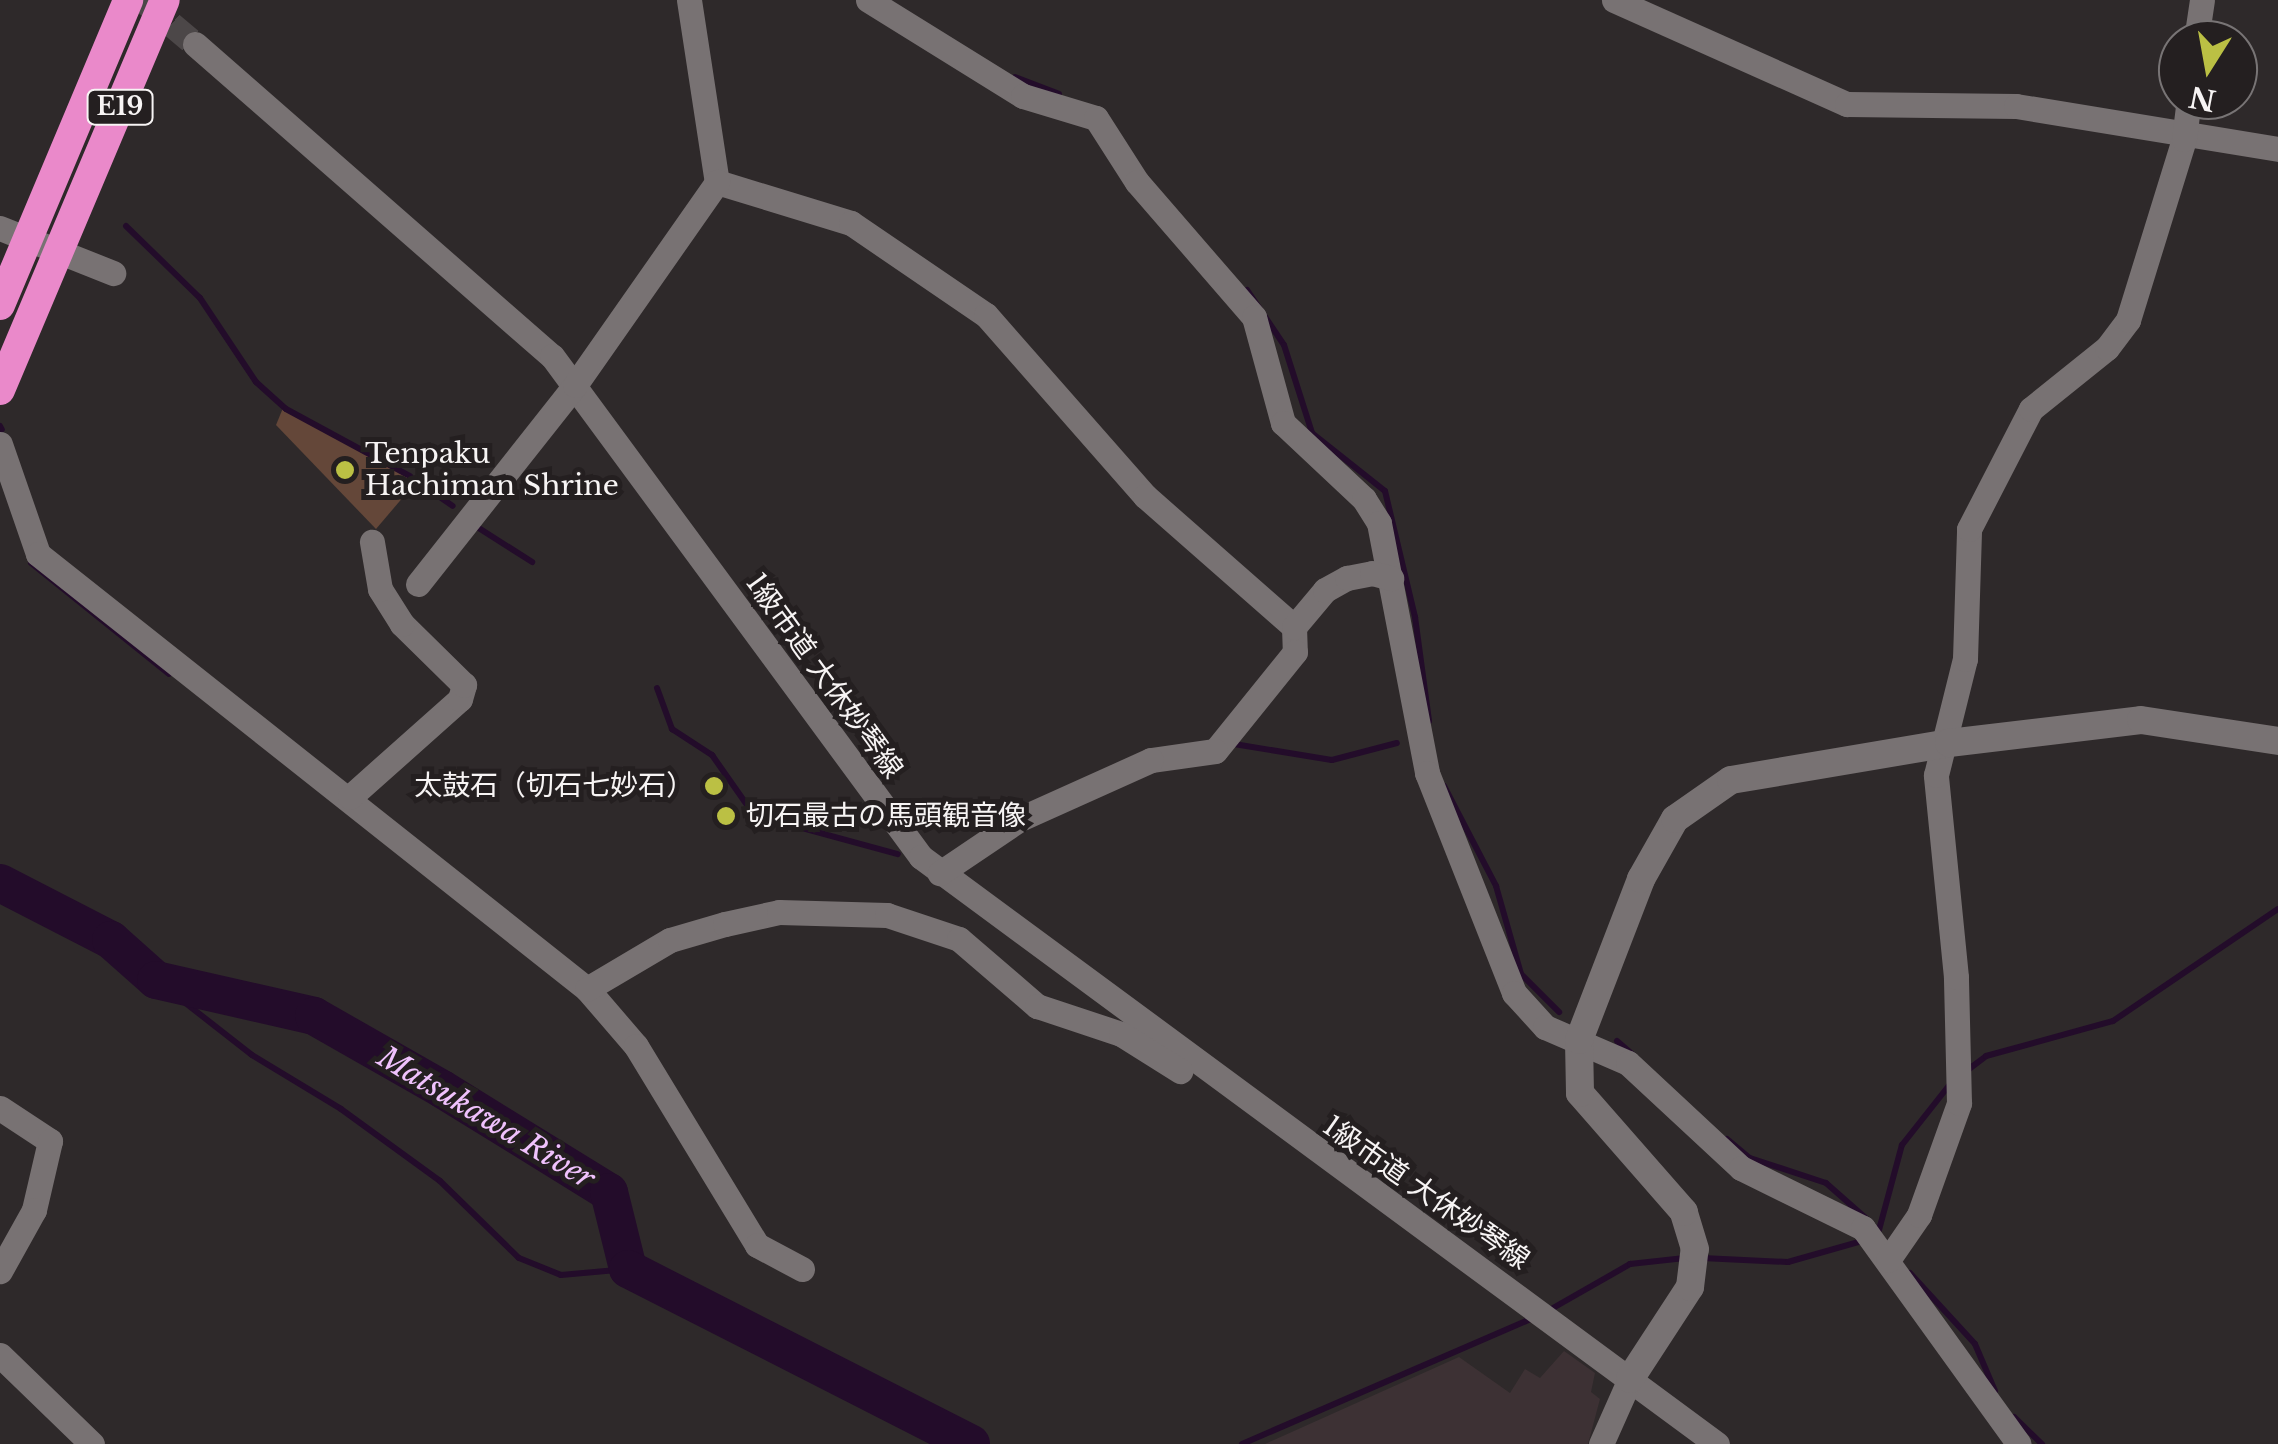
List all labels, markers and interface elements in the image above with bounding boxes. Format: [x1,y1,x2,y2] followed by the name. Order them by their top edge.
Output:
[2158,20,2258,120] north arrow
[2186,78,2219,118] text: N
[85,87,155,127] road number: E19
[365,437,619,503] place label: Tenpaku Hachiman Shrine
[334,459,356,481] marker: Tenpaku Hachiman Shrine
[739,567,909,785] street label: 1級市道 大休妙琴線
[414,769,694,803] place label: 太鼓石（切石七妙石）
[703,775,725,797] marker: 太鼓石（切石七妙石）
[746,799,1026,833] place label: 切石最古の馬頭観音像
[715,805,737,827] marker: 切石最古の馬頭観音像
[371,1039,601,1197] water label: Matsukawa River
[1316,1109,1536,1277] street label: 1級市道 大休妙琴線

